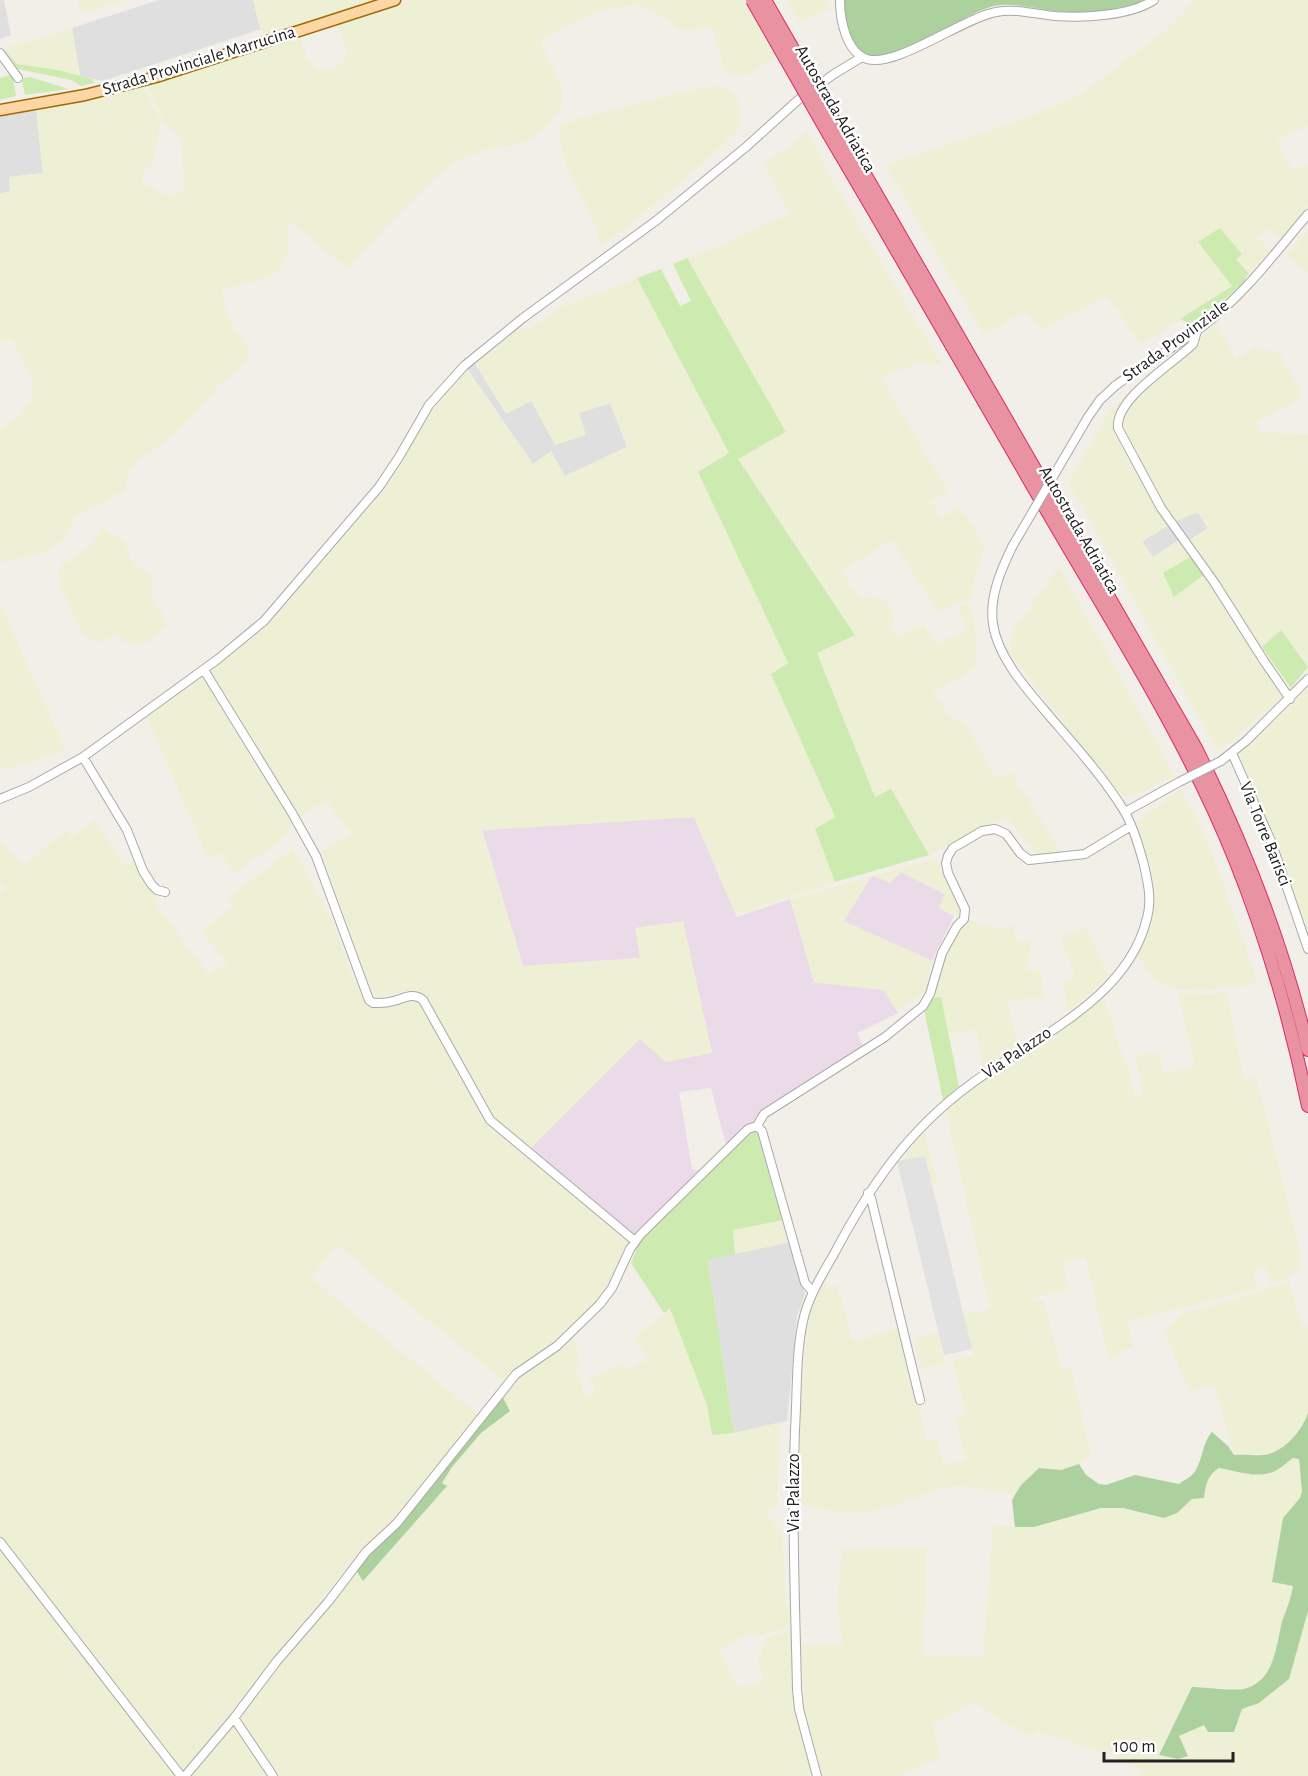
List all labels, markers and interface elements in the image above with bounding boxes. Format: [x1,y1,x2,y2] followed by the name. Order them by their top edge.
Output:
[100,23,298,99] street label: Strada Provinciale Marrucina
[791,42,879,176] street label: Autostrada Adriatica
[1120,297,1232,385] street label: Strada Provinziale
[1035,463,1123,597] street label: Autostrada Adriatica
[1236,779,1294,889] street label: Via Torre Barisci
[979,1023,1055,1083] street label: Via Palazzo
[785,1453,803,1533] street label: Via Palazzo
[1104,1725,1233,1763] scale bar
[1113,1738,1156,1756] text: 100 m

